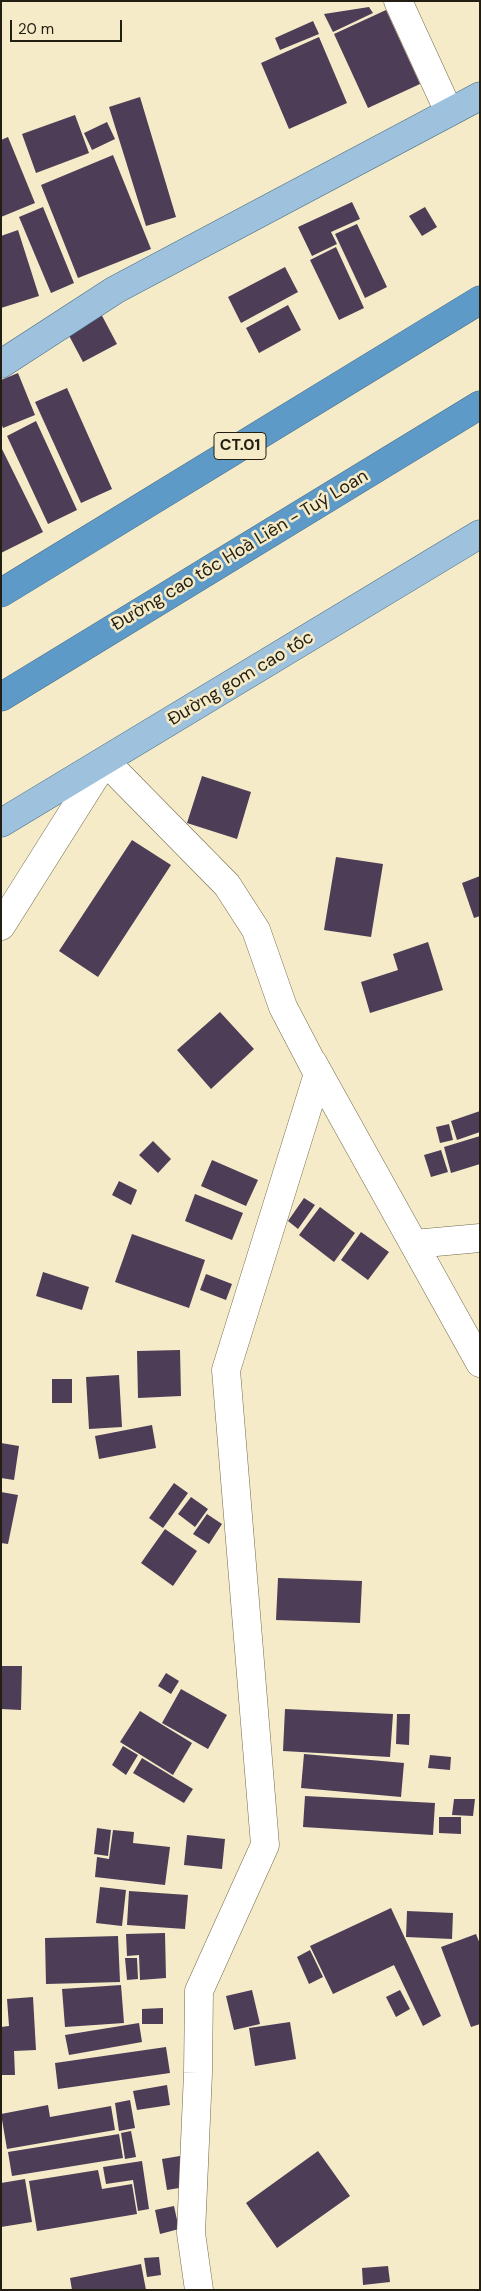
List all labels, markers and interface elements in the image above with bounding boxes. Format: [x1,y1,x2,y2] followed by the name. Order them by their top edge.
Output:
[12,10,125,42] scale bar
[18,19,54,39] text: 20 m
[214,432,266,460] road number: CT.01
[108,466,372,636] street label: Đường cao tốc Hoà Liên - Tuý Loan
[164,627,318,731] street label: Đường gom cao tốc

